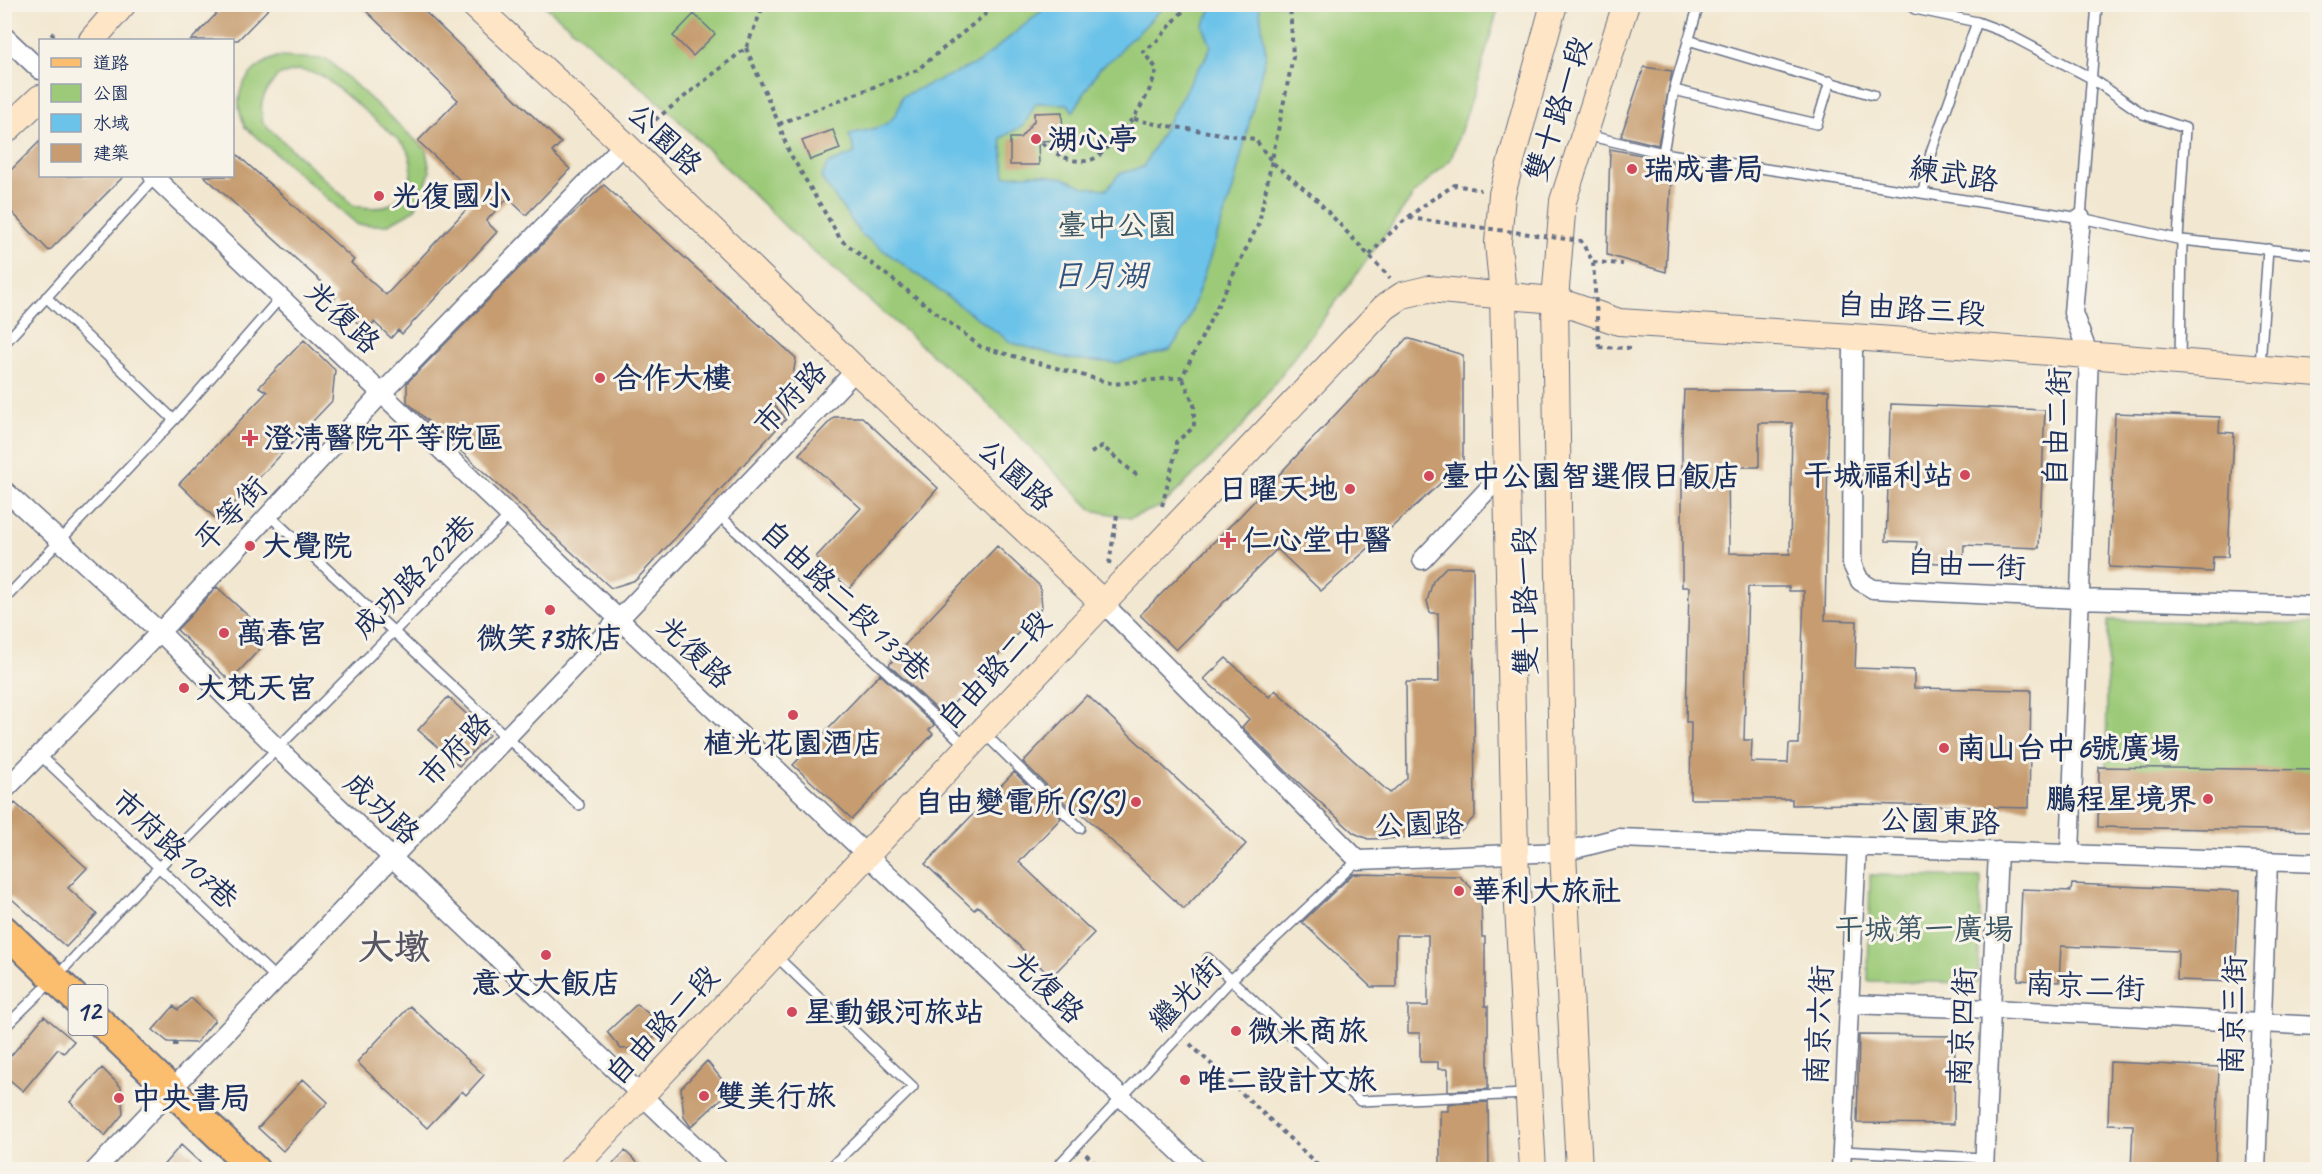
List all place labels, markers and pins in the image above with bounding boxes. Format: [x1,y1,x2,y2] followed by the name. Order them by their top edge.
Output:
[1048,120,1138,158] place label: 湖心亭
[1029,132,1043,146] marker: 湖心亭
[1644,150,1764,188] place label: 瑞成書局
[1625,162,1639,176] marker: 瑞成書局
[391,177,511,215] place label: 光復國小
[372,189,386,203] marker: 光復國小
[612,359,732,397] place label: 合作大樓
[593,371,607,385] marker: 合作大樓
[264,419,504,457] place label: 澄清醫院平等院區
[241,429,259,447] marker: 澄清醫院平等院區
[1803,456,1953,494] place label: 干城福利站
[1441,457,1741,495] place label: 臺中公園智選假日飯店
[1958,468,1972,482] marker: 干城福利站
[1422,469,1436,483] marker: 臺中公園智選假日飯店
[1218,470,1338,508] place label: 日曜天地
[1343,482,1357,496] marker: 日曜天地
[1242,521,1392,559] place label: 仁心堂中醫
[262,527,352,565] place label: 大覺院
[1219,531,1237,549] marker: 仁心堂中醫
[243,539,257,553] marker: 大覺院
[543,603,557,617] marker: 微笑73旅店
[236,614,326,652] place label: 萬春宮
[477,619,623,657] place label: 微笑73旅店
[217,626,231,640] marker: 萬春宮
[196,669,316,707] place label: 大梵天宮
[177,681,191,695] marker: 大梵天宮
[786,708,800,722] marker: 植光花園酒店
[703,724,883,762] place label: 植光花園酒店
[1956,729,2180,767] place label: 南山台中6號廣場
[1937,741,1951,755] marker: 南山台中6號廣場
[2046,780,2196,818] place label: 鵬程星境界
[915,783,1126,821] place label: 自由變電所(S/S)
[2201,792,2215,806] marker: 鵬程星境界
[1129,795,1143,809] marker: 自由變電所(S/S)
[1471,872,1621,910] place label: 華利大旅社
[1452,884,1466,898] marker: 華利大旅社
[539,948,553,962] marker: 意文大飯店
[471,964,621,1002] place label: 意文大飯店
[804,993,984,1031] place label: 星動銀河旅站
[785,1005,799,1019] marker: 星動銀河旅站
[1248,1012,1368,1050] place label: 微米商旅
[1229,1024,1243,1038] marker: 微米商旅
[1197,1061,1377,1099] place label: 唯二設計文旅
[1178,1073,1192,1087] marker: 唯二設計文旅
[716,1077,836,1115] place label: 雙美行旅
[131,1079,251,1117] place label: 中央書局
[697,1089,711,1103] marker: 雙美行旅
[112,1091,126,1105] marker: 中央書局

